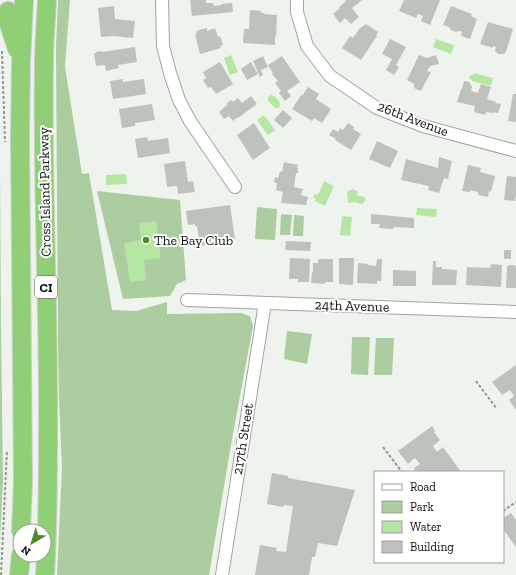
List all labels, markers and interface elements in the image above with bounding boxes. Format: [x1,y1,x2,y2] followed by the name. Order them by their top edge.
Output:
[375,98,451,140] street label: 26th Avenue
[35,126,55,257] street label: Cross Island Parkway
[154,232,233,249] place label: The Bay Club
[141,235,151,245] marker: The Bay Club
[35,276,57,298] road number: CI
[314,296,390,316] street label: 24th Avenue
[229,401,257,476] street label: 217th Street
[374,471,504,563] legend
[410,480,436,494] text: Road
[410,500,435,514] text: Park
[410,520,442,534] text: Water
[12,523,52,563] north arrow
[410,540,454,554] text: Building
[18,542,33,558] text: N

